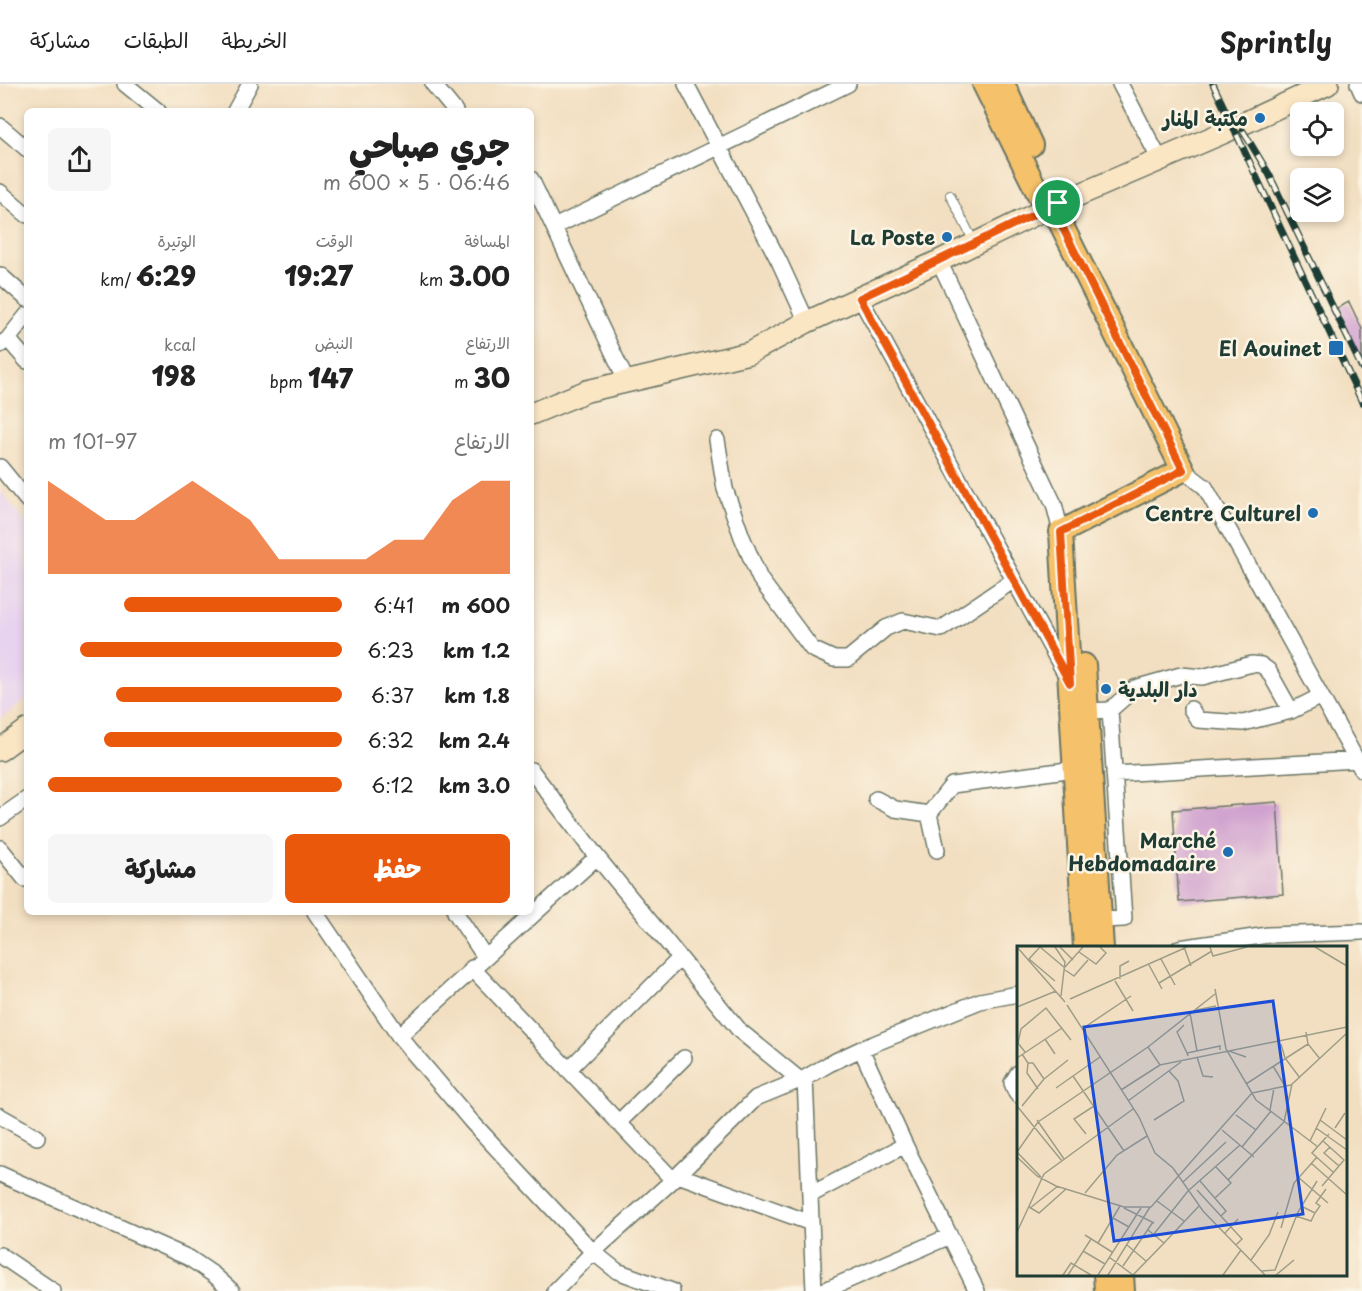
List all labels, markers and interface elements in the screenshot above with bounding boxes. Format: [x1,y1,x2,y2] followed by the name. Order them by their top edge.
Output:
[1220,20,1332,63] text: Sprintly
[30,23,91,55] text: مشاركة
[124,23,189,55] text: الطبقات
[222,23,287,55] text: الخريطة
[1290,102,1344,222] map controls
[1290,102,1344,156] button: locate
[1161,103,1248,133] place label: مكتبة المنار
[1253,111,1267,125] marker: مكتبة المنار
[349,119,510,169] text: جري صباحي
[48,128,111,191] button: share
[323,167,510,197] text: 06:46 · 5 × 600 m
[1290,168,1344,222] button: layers
[1032,177,1083,228] pin
[1041,186,1074,219] icon: arrive
[850,222,935,252] place label: La Poste
[157,228,196,252] text: الوتيرة
[316,228,353,252] text: الوقت
[464,228,510,252] text: المسافة
[940,230,954,244] marker: La Poste
[136,256,196,295] text: 6:29
[284,256,353,295] text: 19:27
[448,256,510,295] text: 3.00
[100,267,136,291] text: /km
[419,267,448,291] text: km
[315,330,353,354] text: النبض
[465,330,510,354] text: الارتفاع
[164,332,196,356] text: kcal
[1219,333,1322,363] place label: El Aouinet
[1327,339,1345,357] marker: El Aouinet
[151,356,196,395] text: 198
[308,358,353,397] text: 147
[474,358,510,397] text: 30
[269,369,308,393] text: bpm
[454,369,474,393] text: m
[48,426,137,456] text: 97–101 m
[454,426,510,456] text: الارتفاع
[1145,498,1301,528] place label: Centre Culturel
[1306,506,1320,520] marker: Centre Culturel
[373,590,414,620] text: 6:41
[441,590,510,620] text: 600 m
[367,635,414,665] text: 6:23
[443,635,510,665] text: 1.2 km
[1118,674,1198,704] place label: دار البلدية
[371,680,414,710] text: 6:37
[444,680,510,710] text: 1.8 km
[1099,682,1113,696] marker: دار البلدية
[367,725,414,755] text: 6:32
[439,725,510,755] text: 2.4 km
[371,770,414,800] text: 6:12
[439,770,510,800] text: 3.0 km
[1068,825,1216,878] place label: Marché Hebdomadaire
[48,834,273,903] button: مشاركة
[285,834,510,903] button: حفظ
[1221,845,1235,859] marker: Marché Hebdomadaire
[1017,946,1347,1276] inset map

